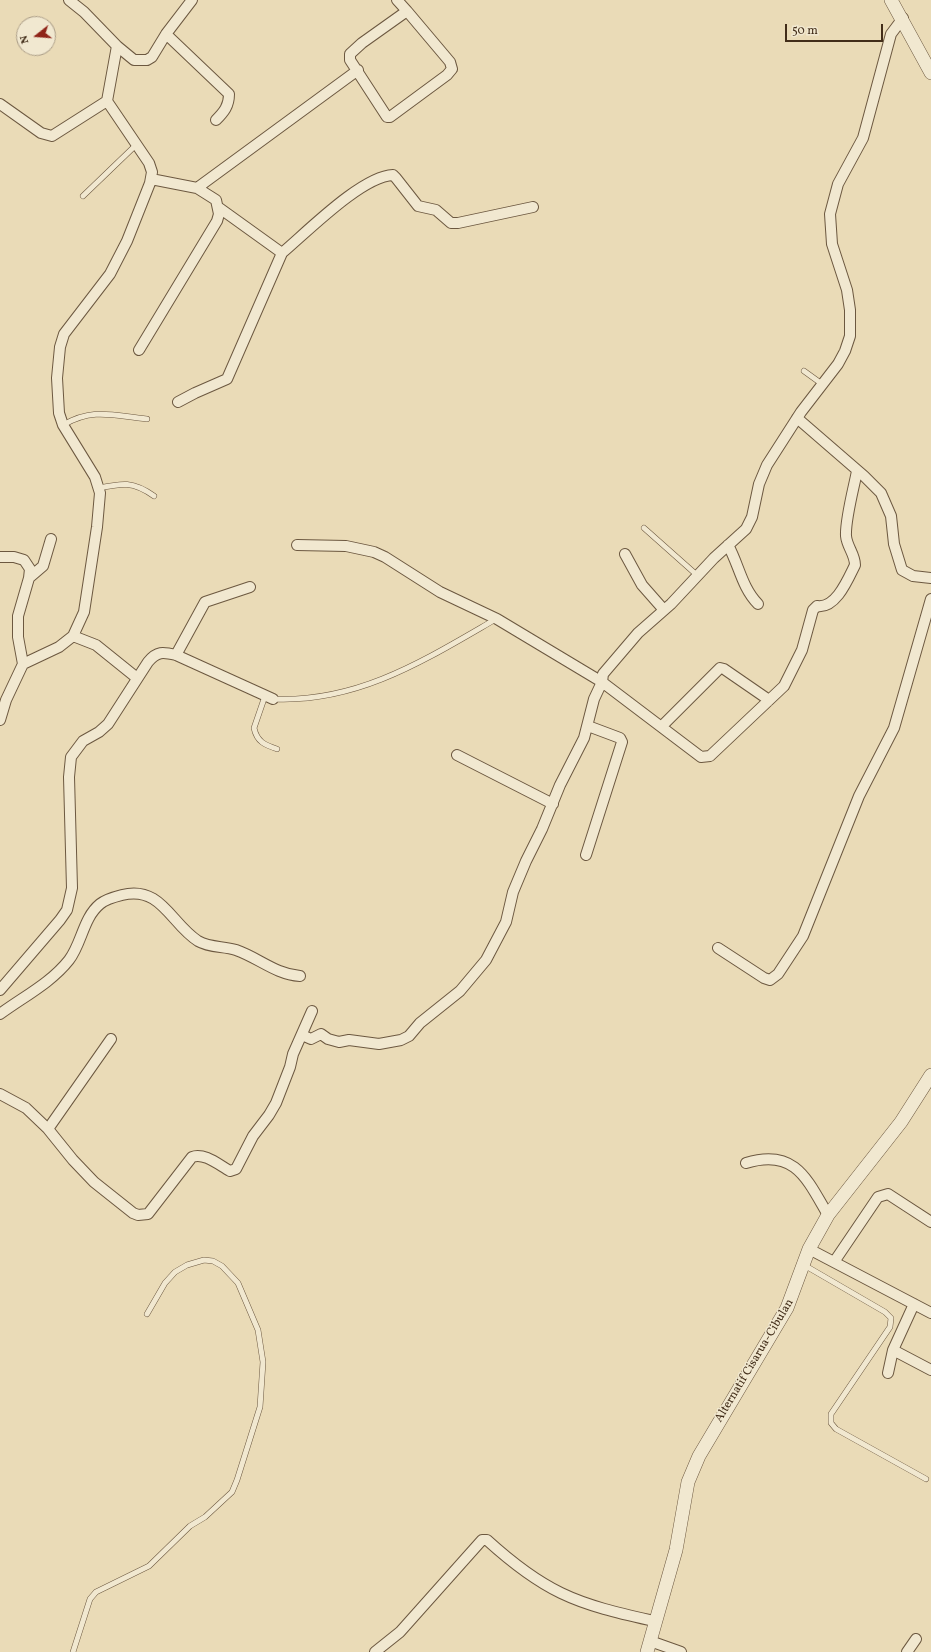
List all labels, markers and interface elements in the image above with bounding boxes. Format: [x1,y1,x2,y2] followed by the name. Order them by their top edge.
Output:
[16,16,56,56] north arrow
[787,16,885,42] scale bar
[792,23,818,39] text: 50 m
[17,33,33,45] text: N
[712,1297,798,1425] street label: Alternatif Cisarua-Cibulan

